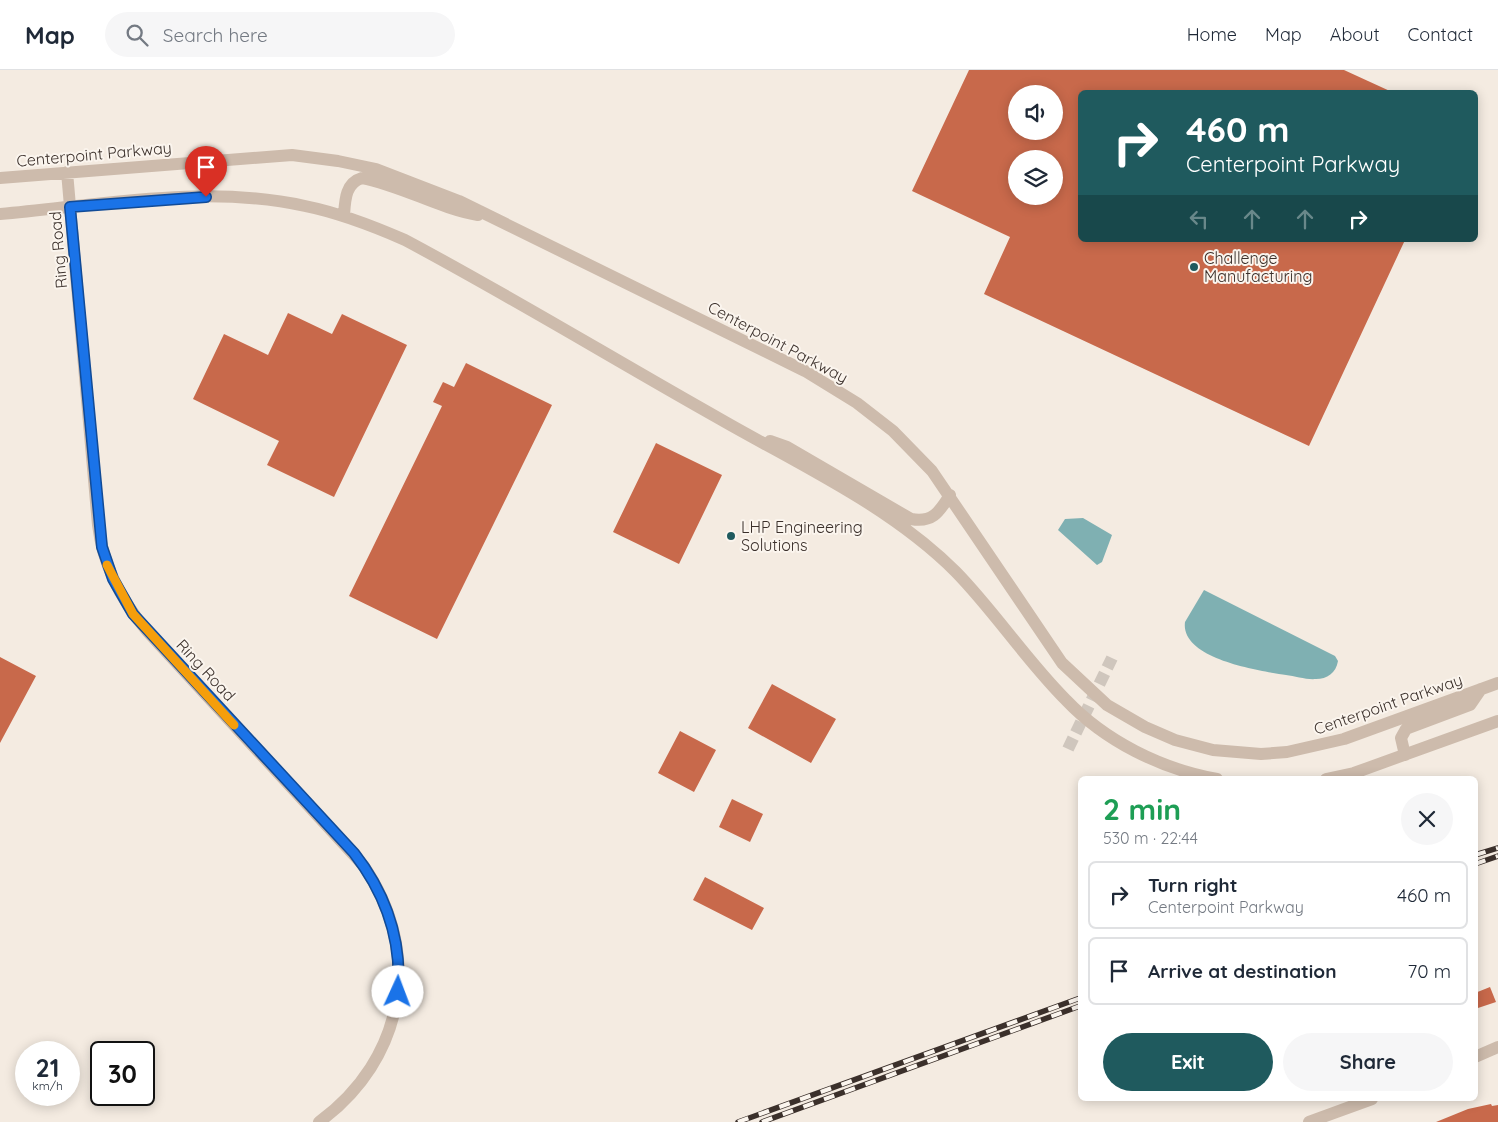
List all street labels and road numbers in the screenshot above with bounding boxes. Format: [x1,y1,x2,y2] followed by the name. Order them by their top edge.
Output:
[15,137,173,171] street label: Centerpoint Parkway
[45,211,71,289] street label: Ring Road
[704,297,852,387] street label: Centerpoint Parkway
[172,635,240,705] street label: Ring Road
[1311,669,1465,739] street label: Centerpoint Parkway

